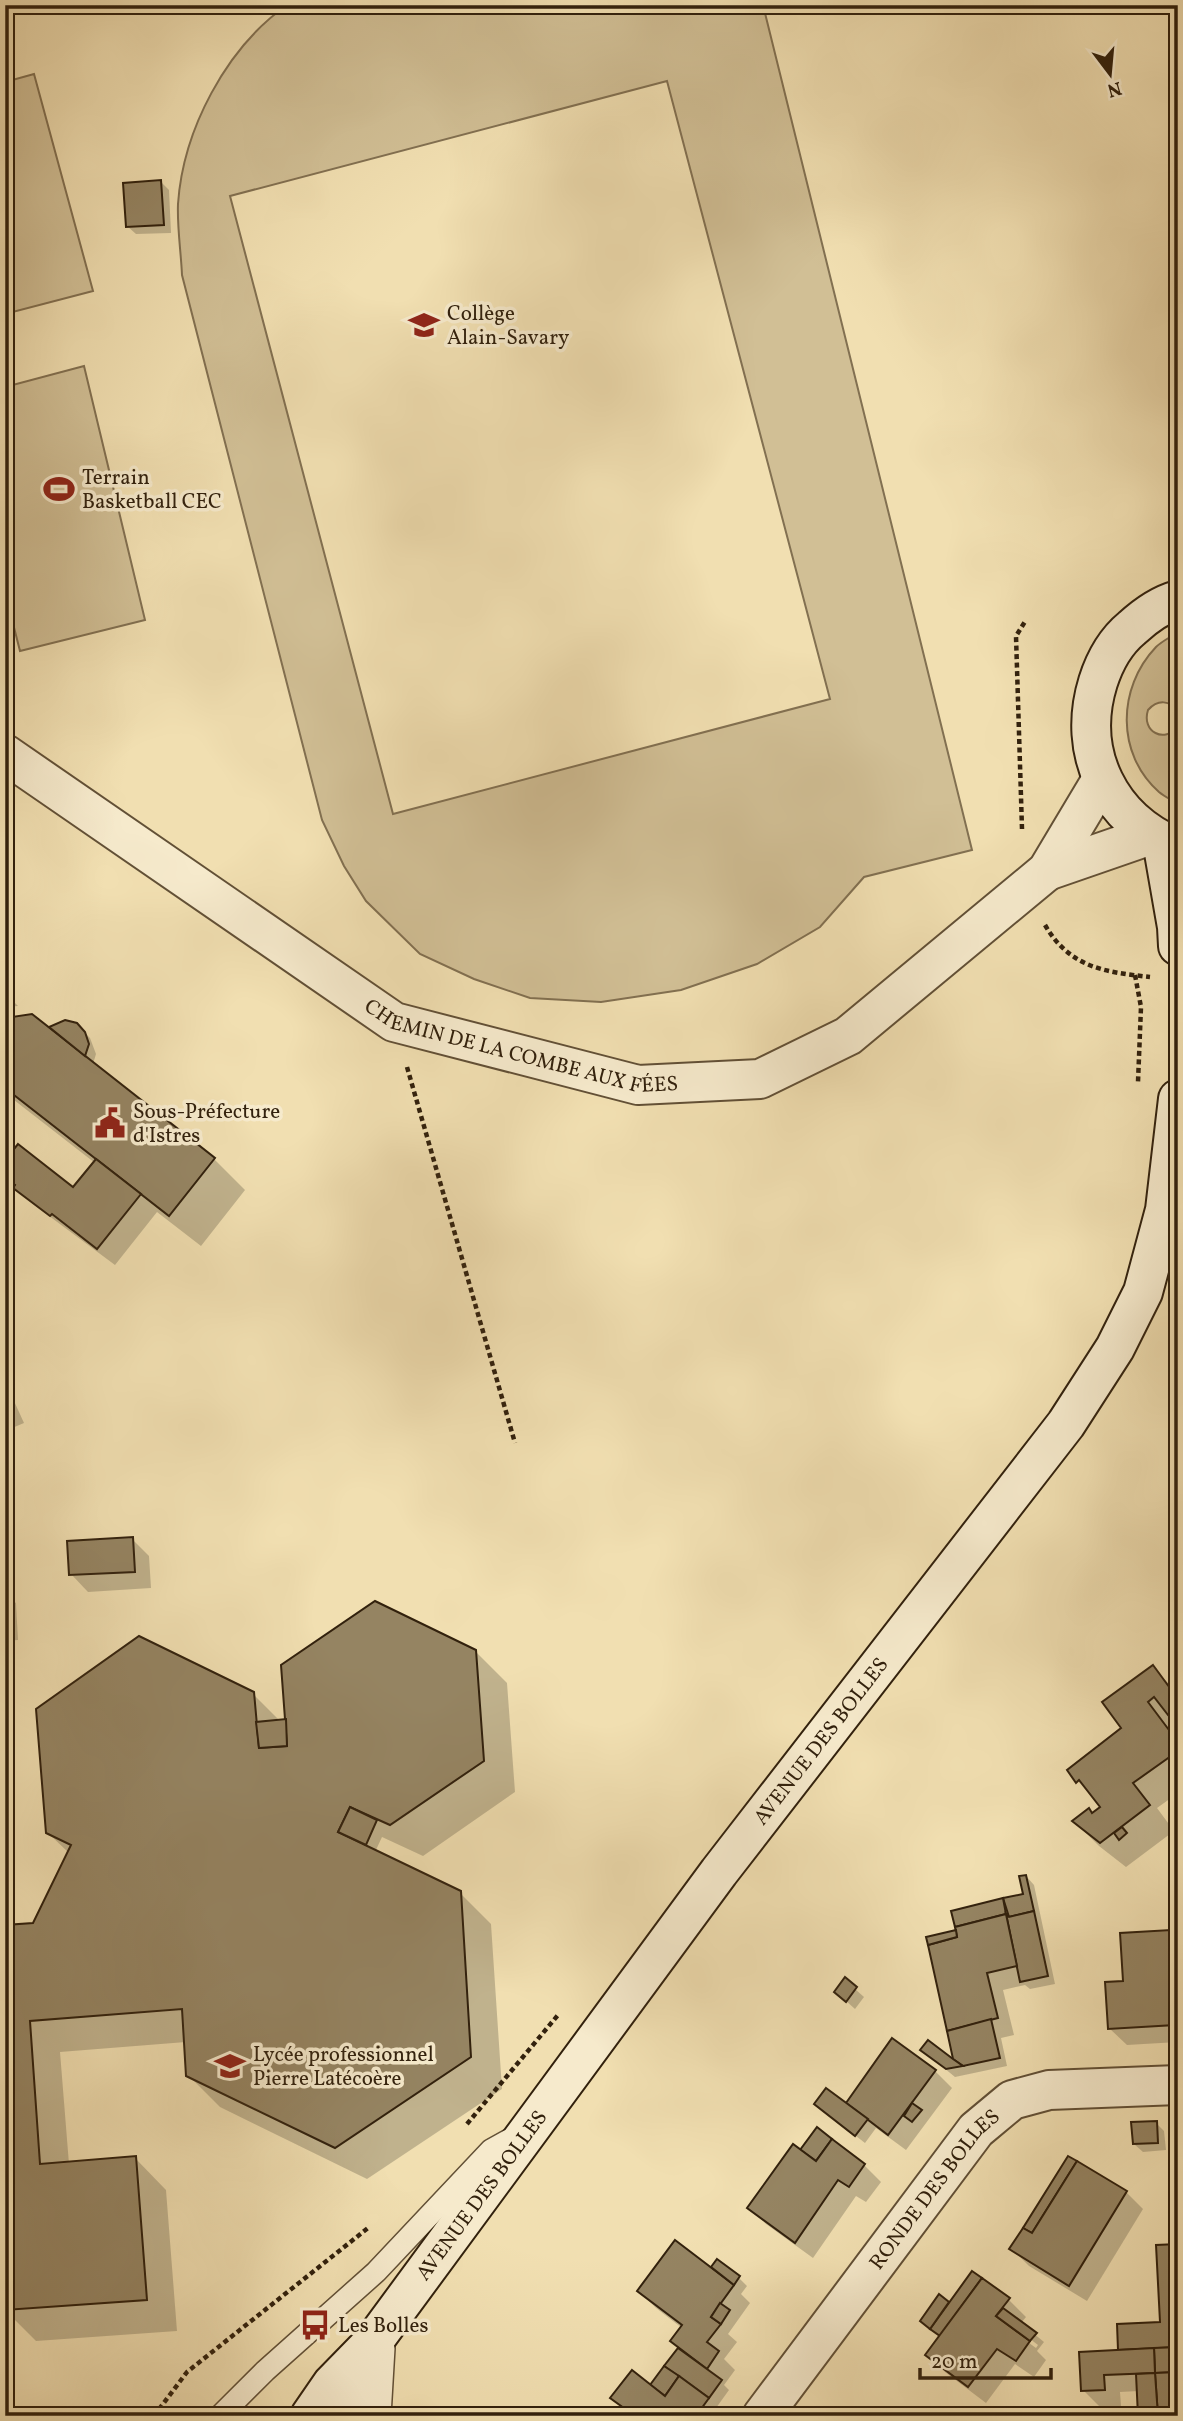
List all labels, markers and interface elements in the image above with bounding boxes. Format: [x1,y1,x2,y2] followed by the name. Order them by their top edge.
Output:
[1074,38,1144,108] north arrow
[1104,74,1124,103] text: N
[447,300,570,353] place label: Collège Alain-Savary
[407,308,441,342] school or university icon: Collège Alain-Savary
[82,464,222,517] place label: Terrain Basketball CEC
[42,472,76,506] sports icon: Terrain Basketball CEC
[358,993,679,1101] street label: CHEMIN DE LA COMBE AUX FÉES
[133,1098,280,1151] place label: Sous-Préfecture d'Istres
[93,1106,127,1140] public building icon: Sous-Préfecture d'Istres
[747,1652,896,1832] street label: AVENUE DES BOLLES
[253,2041,434,2094] place label: Lycée professionnel Pierre Latécoère
[213,2049,247,2083] school or university icon: Lycée professionnel Pierre Latécoère
[863,2103,1007,2276] street label: RONDE DES BOLLES
[410,2105,555,2287] street label: AVENUE DES BOLLES
[298,2308,332,2342] bus stop icon: Les Bolles
[338,2312,428,2341] place label: Les Bolles
[920,2337,1052,2381] scale bar
[931,2348,977,2377] text: 20 m

